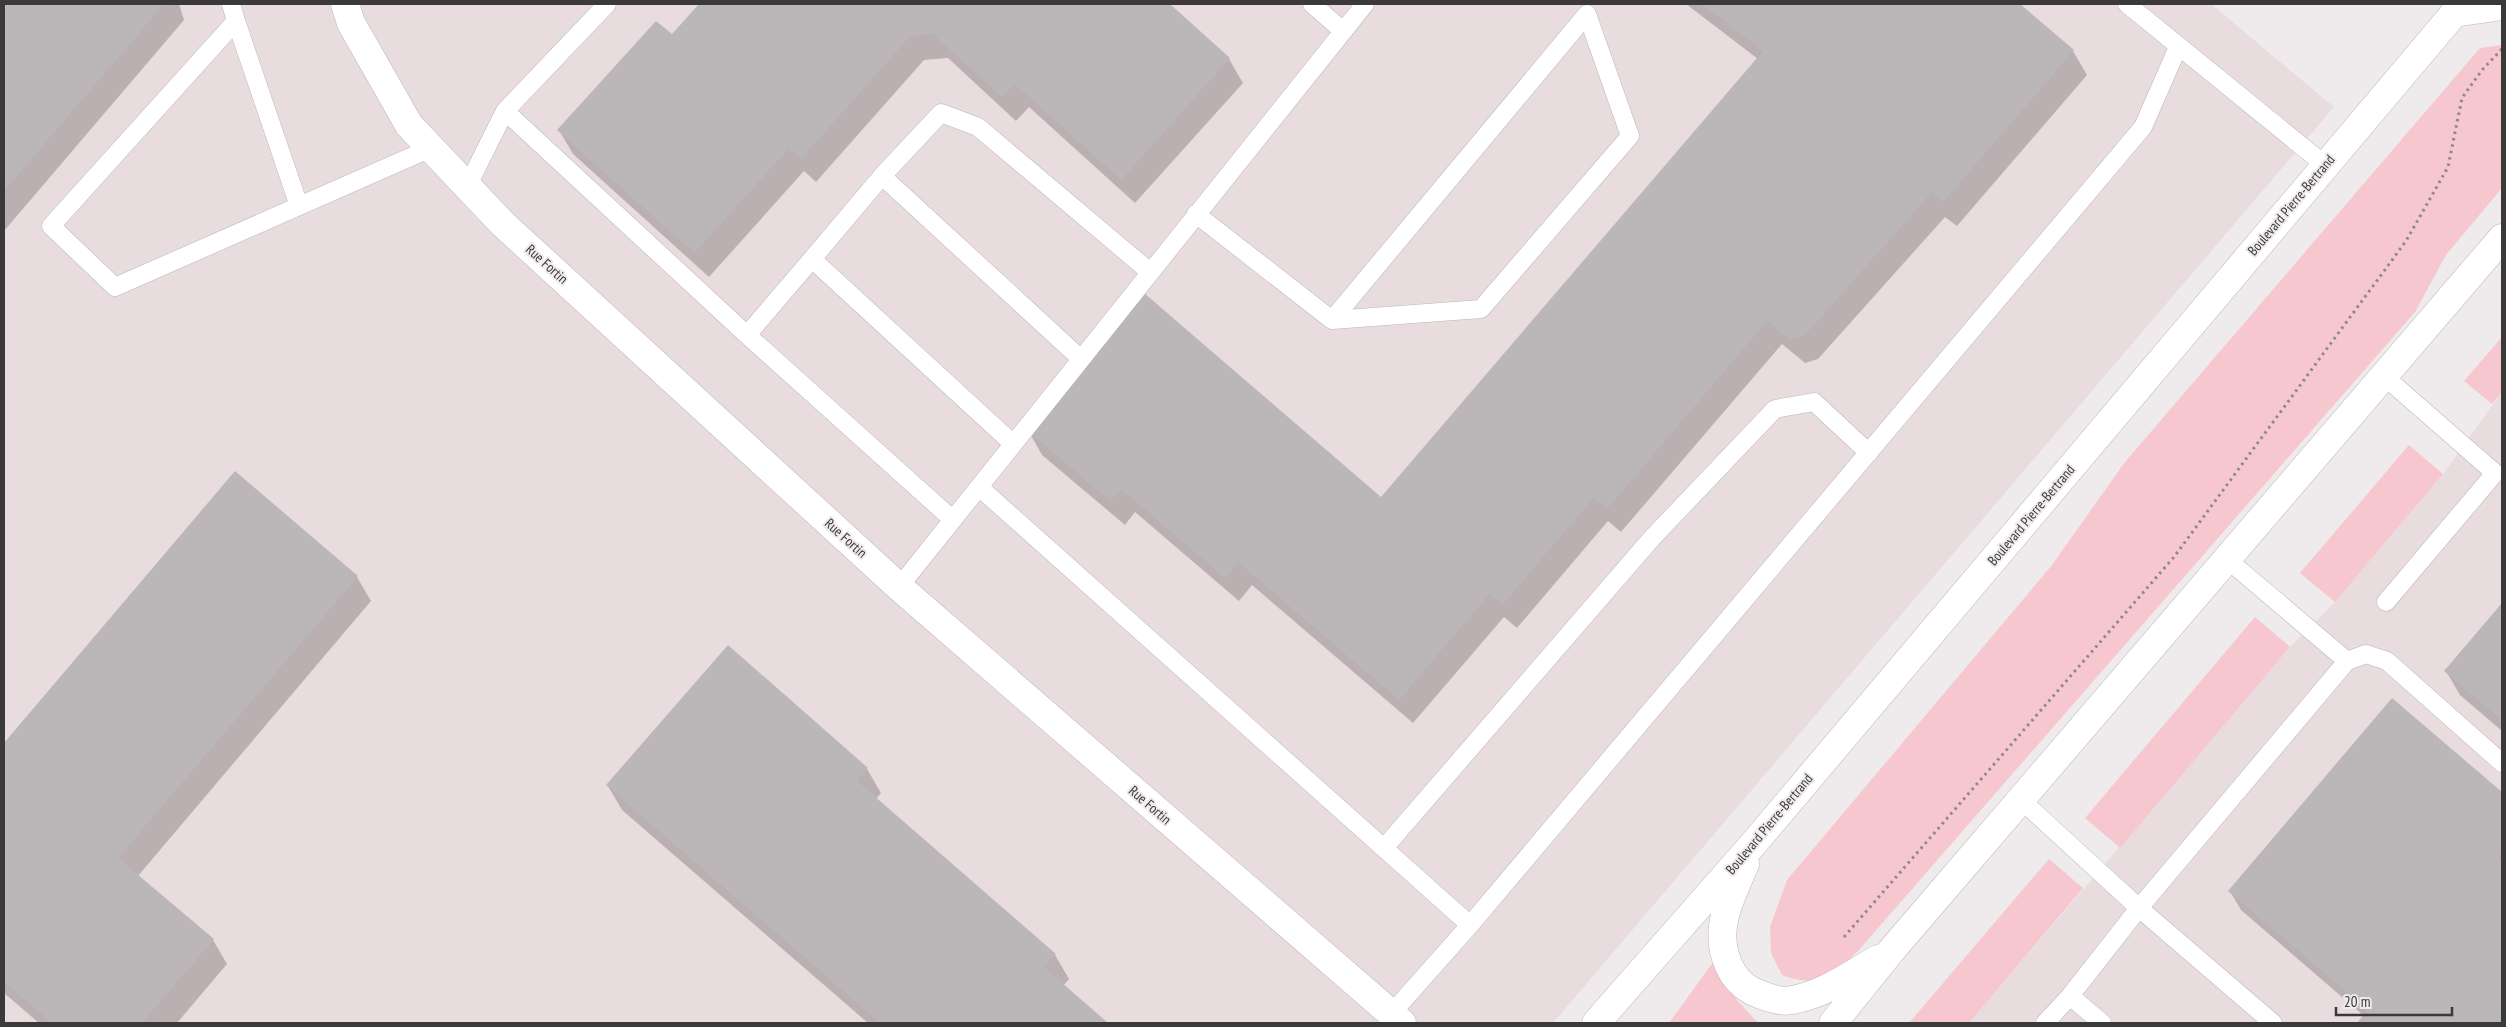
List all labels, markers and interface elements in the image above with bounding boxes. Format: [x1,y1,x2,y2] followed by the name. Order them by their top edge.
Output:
[2244,151,2338,259] street label: Boulevard Pierre-Bertrand
[522,240,572,288] street label: Rue Fortin
[1984,461,2078,569] street label: Boulevard Pierre-Bertrand
[821,514,871,562] street label: Rue Fortin
[1722,770,1816,878] street label: Boulevard Pierre-Bertrand
[1125,782,1175,828] street label: Rue Fortin
[2336,984,2452,1016] scale bar
[2344,992,2370,1011] text: 20 m

